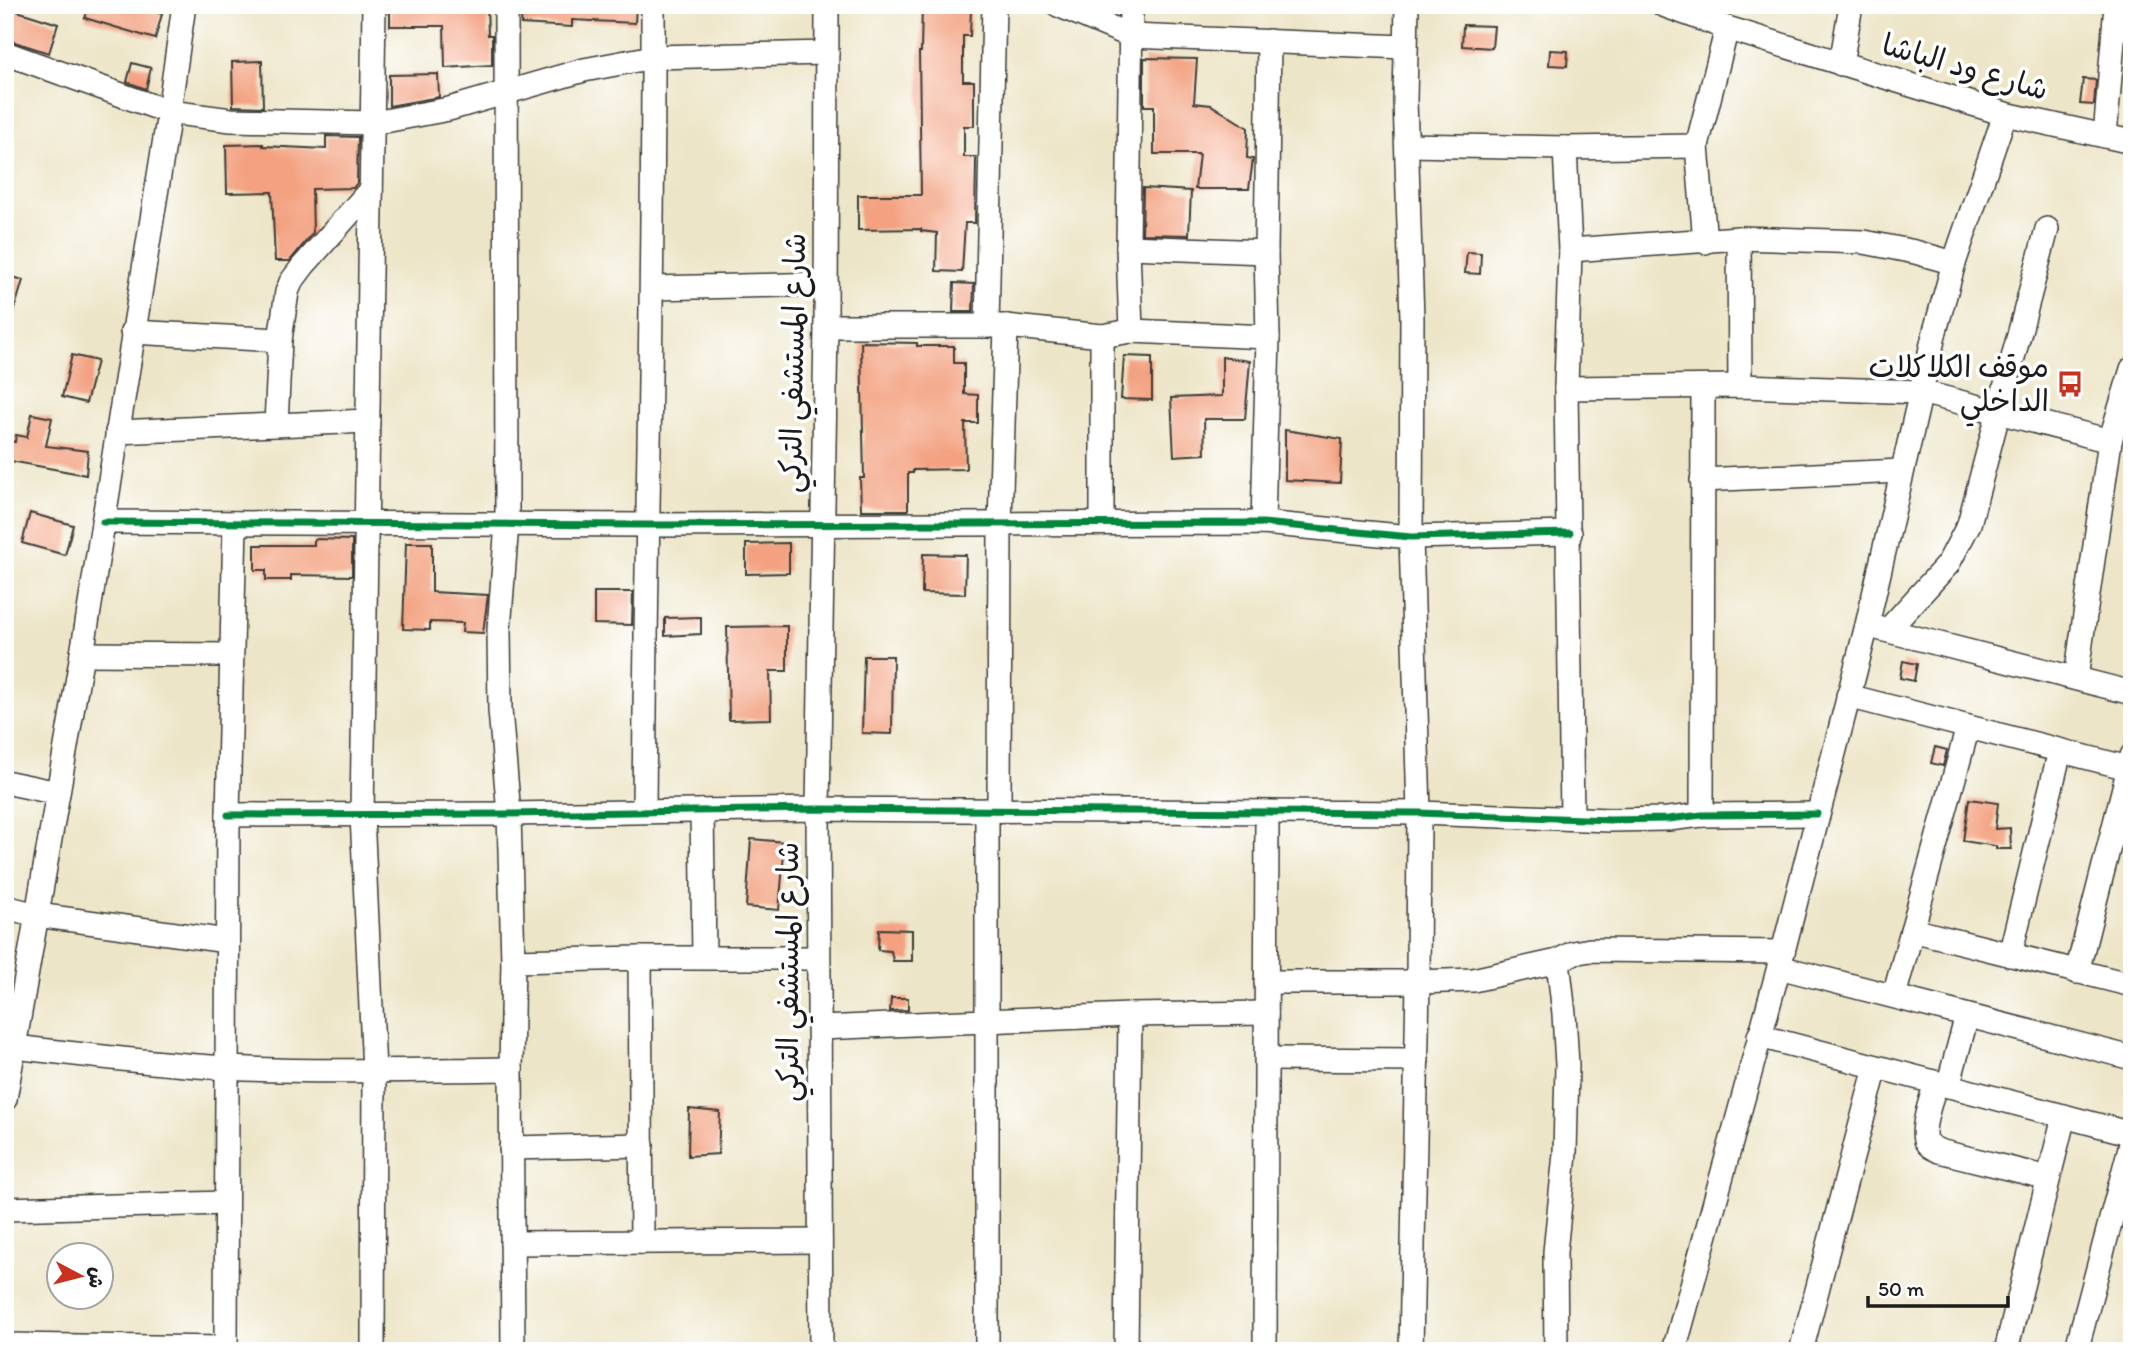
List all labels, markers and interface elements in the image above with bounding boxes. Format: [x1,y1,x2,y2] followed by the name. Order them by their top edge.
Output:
[1877,25,2052,111] street label: شارع ود الباشا
[772,233,821,494] street label: شارع المستشفي التركي
[1868,348,2049,427] place label: موقف الكلاكلات الداخلي
[2055,369,2085,399] bus stop icon: موقف الكلاكلات الداخلي
[769,842,814,1102] street label: شارع المستشفي التركي
[46,1240,116,1310] north arrow
[1868,1265,2008,1309] scale bar
[84,1266,109,1290] text: ش
[1878,1276,1925,1301] text: 50 m

